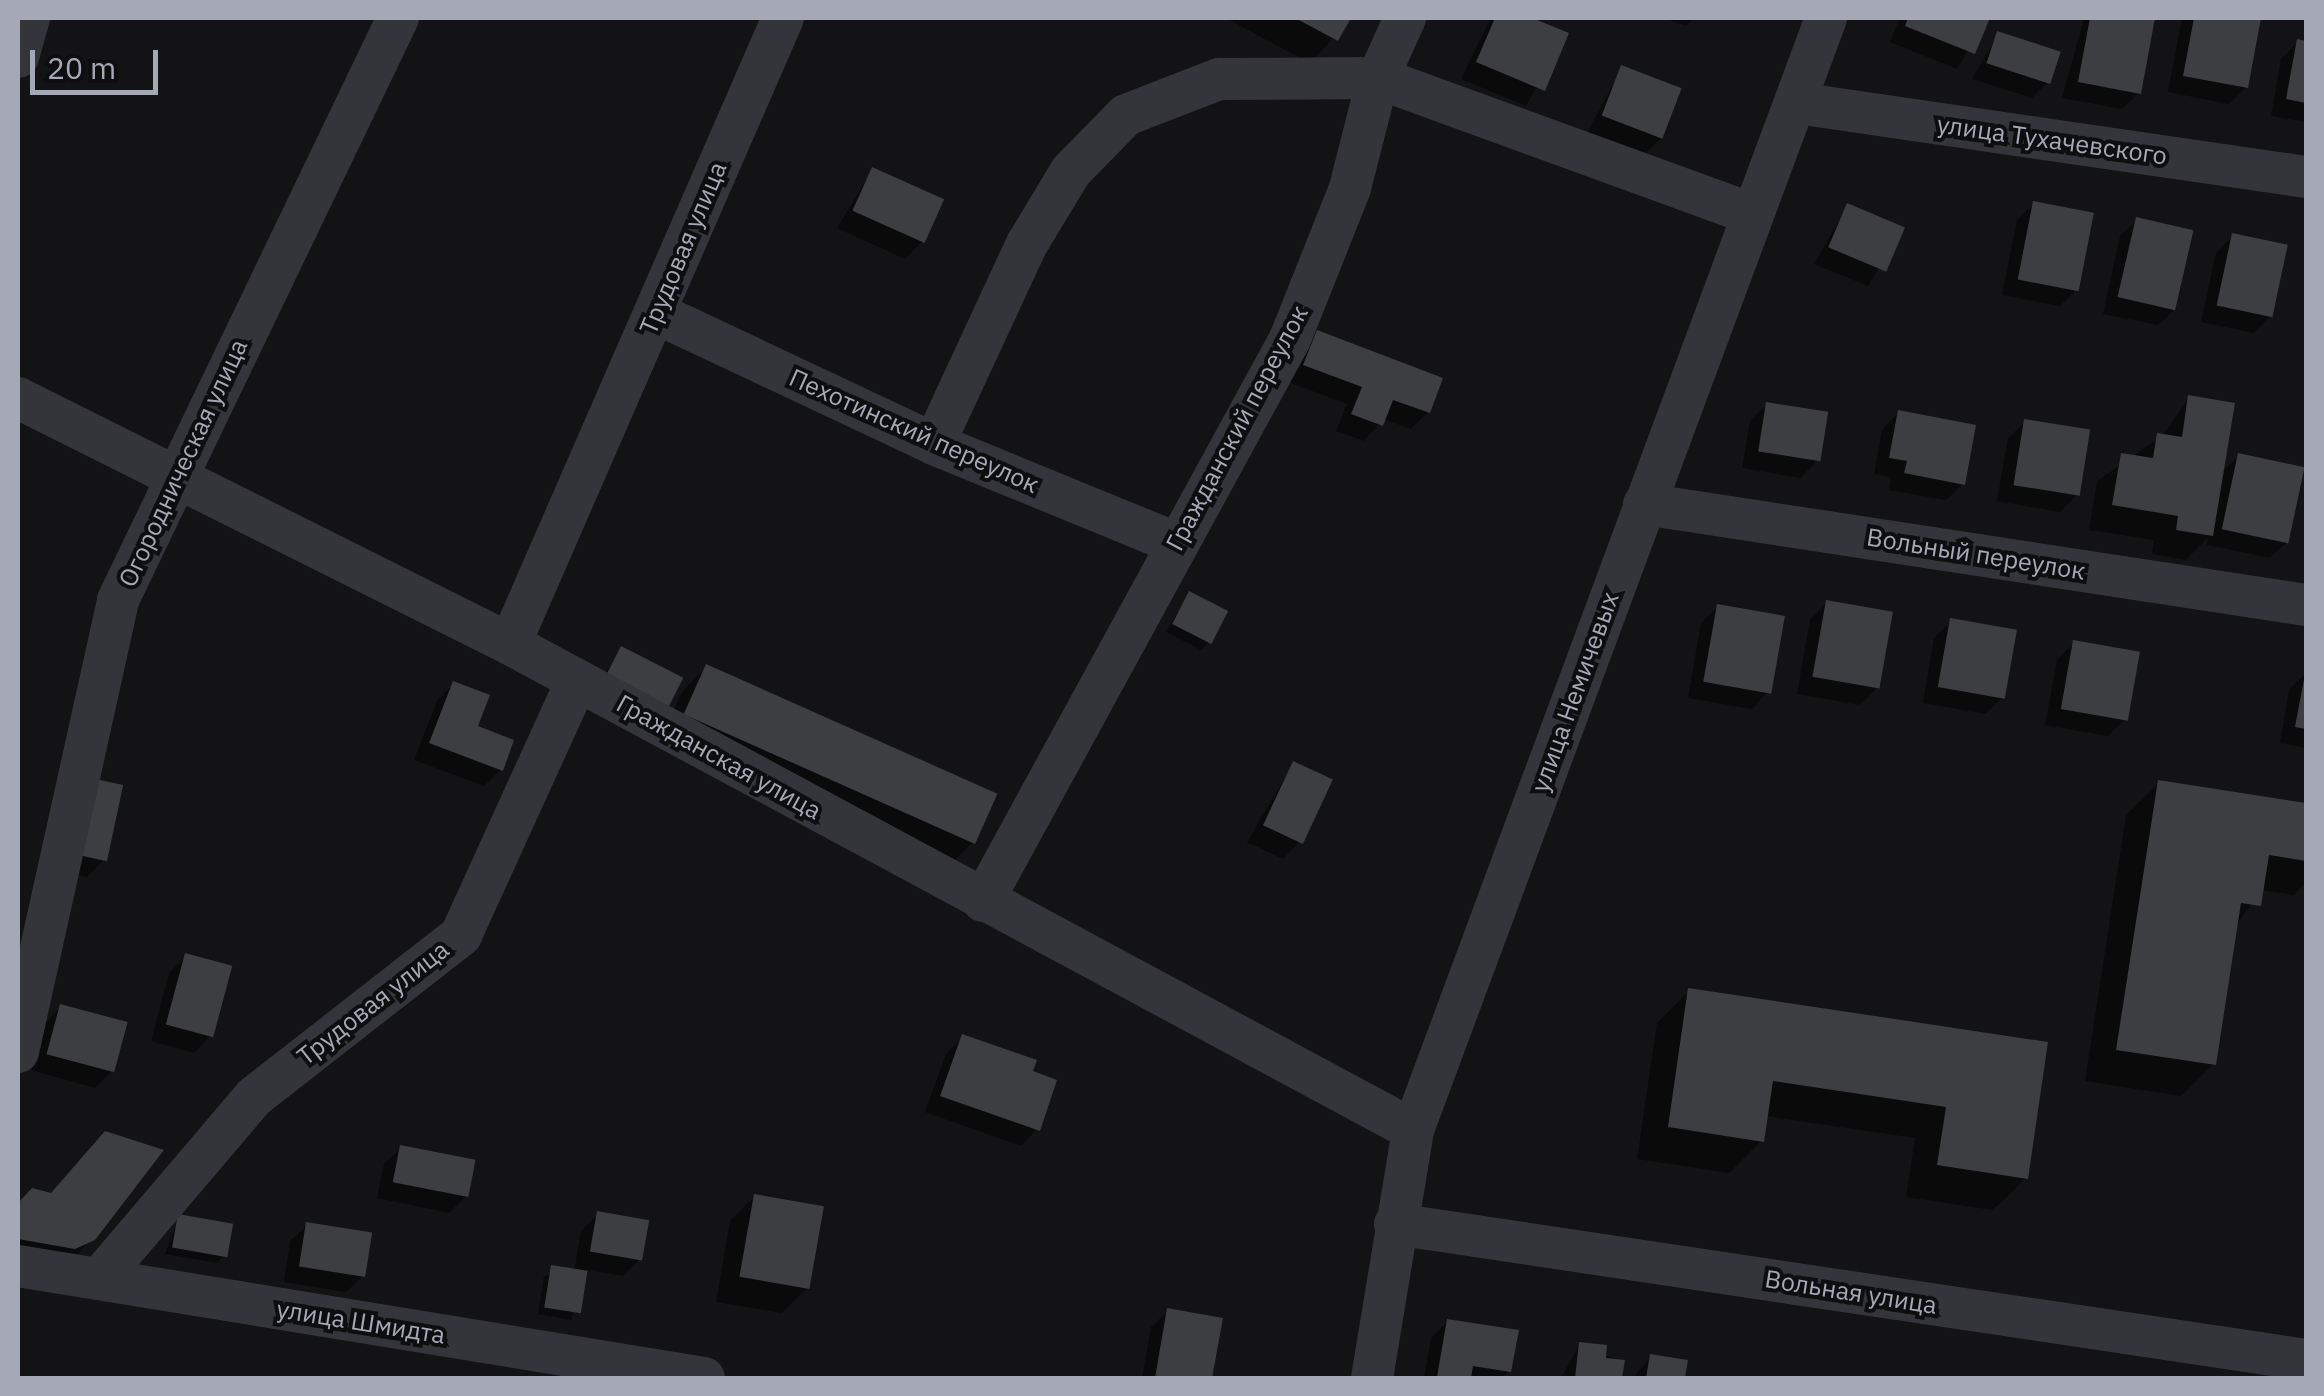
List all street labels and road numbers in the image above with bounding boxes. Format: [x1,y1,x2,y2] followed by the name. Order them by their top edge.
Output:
[1935,109,2169,171] street label: улица Тухачевского
[633,157,733,339] street label: Трудовая улица
[1160,300,1314,556] street label: Гражданский переулок
[112,334,254,592] street label: Огородническая улица
[785,362,1043,500] street label: Пехотинский переулок
[1865,522,2087,586] street label: Вольный переулок
[1525,588,1625,796] street label: улица Немичевых
[611,688,827,826] street label: Гражданская улица
[291,934,455,1072] street label: Трудовая улица
[1763,1264,1939,1320] street label: Вольная улица
[275,1294,447,1350] street label: улица Шмидта

